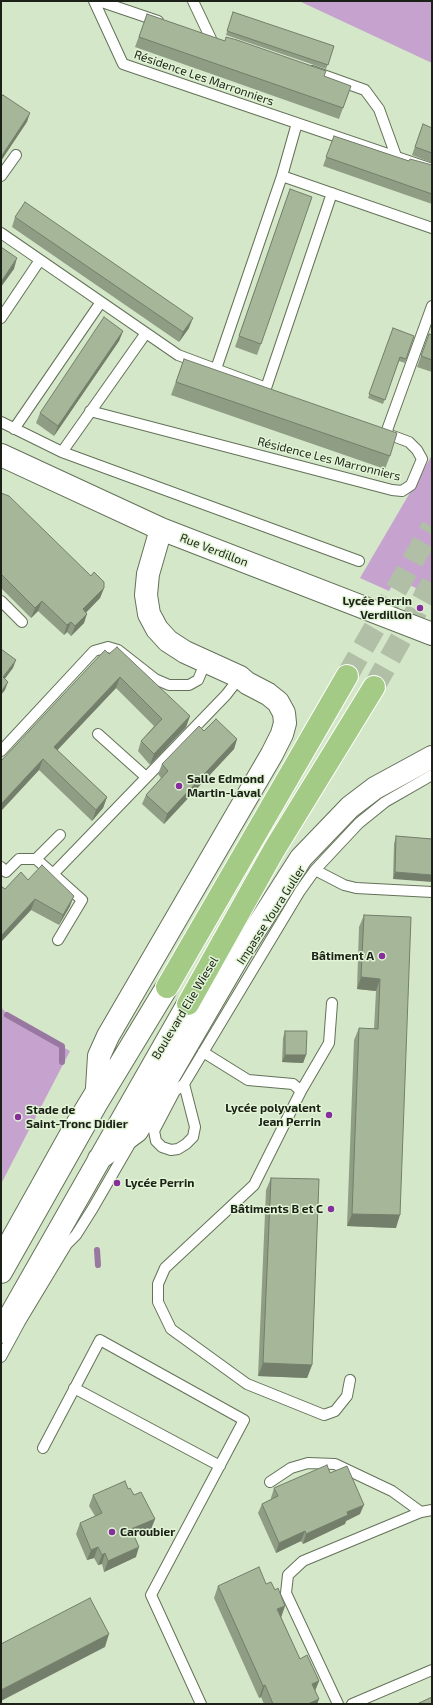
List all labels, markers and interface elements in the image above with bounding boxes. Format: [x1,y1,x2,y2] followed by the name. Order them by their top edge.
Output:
[132,47,276,109] street label: Résidence Les Marronniers
[256,434,402,484] street label: Résidence Les Marronniers
[178,530,250,570] street label: Rue Verdillon
[342,594,412,622] place label: Lycée Perrin Verdillon
[415,603,425,613] marker: Lycée Perrin Verdillon
[187,772,264,800] place label: Salle Edmond Martin-Laval
[174,781,184,791] marker: Salle Edmond Martin-Laval
[234,863,308,967] street label: Impasse Youra Guller
[311,949,374,963] place label: Bâtiment A
[377,951,387,961] marker: Bâtiment A
[149,954,221,1062] street label: Boulevard Elie Wiesel
[225,1101,321,1129] place label: Lycée polyvalent Jean Perrin
[26,1103,128,1131] place label: Stade de Saint-Tronc Didier
[324,1110,334,1120] marker: Lycée polyvalent Jean Perrin
[13,1112,23,1122] marker: Stade de Saint-Tronc Didier
[125,1176,195,1190] place label: Lycée Perrin
[112,1178,122,1188] marker: Lycée Perrin
[230,1202,323,1216] place label: Bâtiments B et C
[326,1204,336,1214] marker: Bâtiments B et C
[120,1525,175,1539] place label: Caroubier
[107,1527,117,1537] marker: Caroubier

